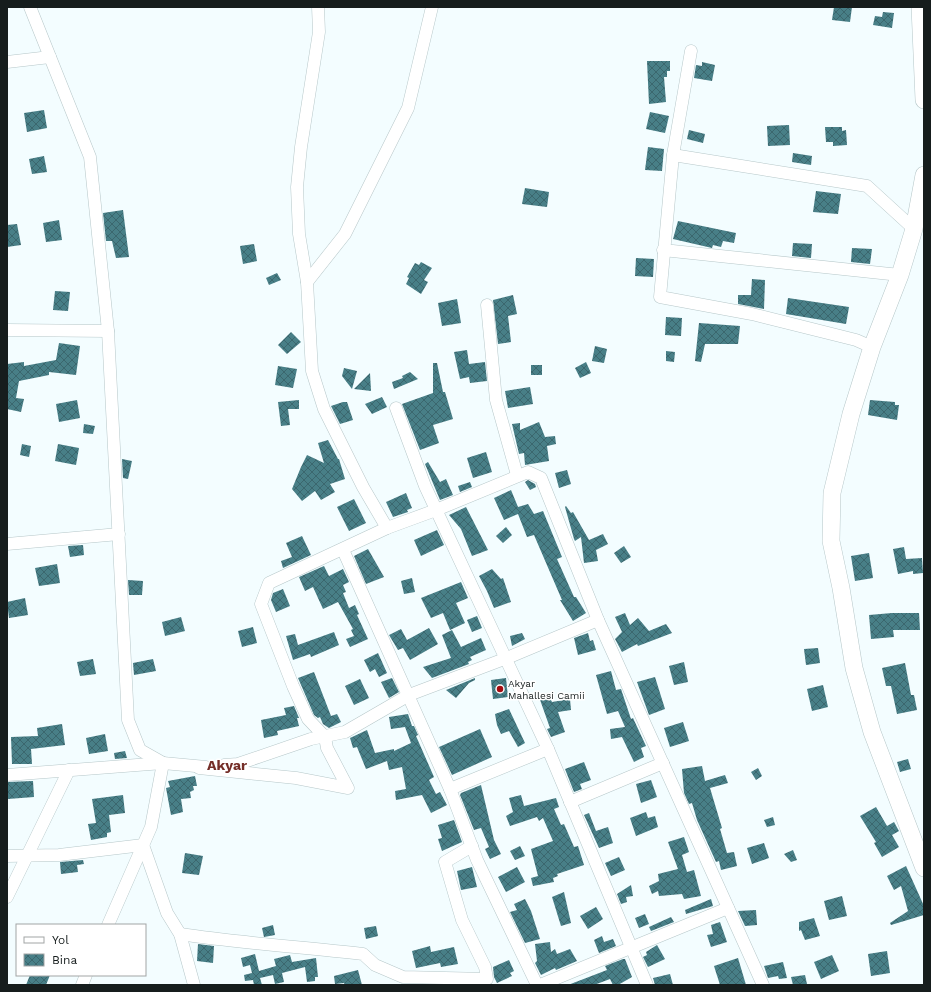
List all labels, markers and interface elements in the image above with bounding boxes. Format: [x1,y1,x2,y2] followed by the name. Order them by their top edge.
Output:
[508,678,585,701] place label: Akyar Mahallesi Camii
[495,684,505,694] marker: Akyar Mahallesi Camii
[207,757,247,773] district label: Akyar
[16,924,146,976] legend
[52,933,69,947] text: Yol
[52,953,77,967] text: Bina

